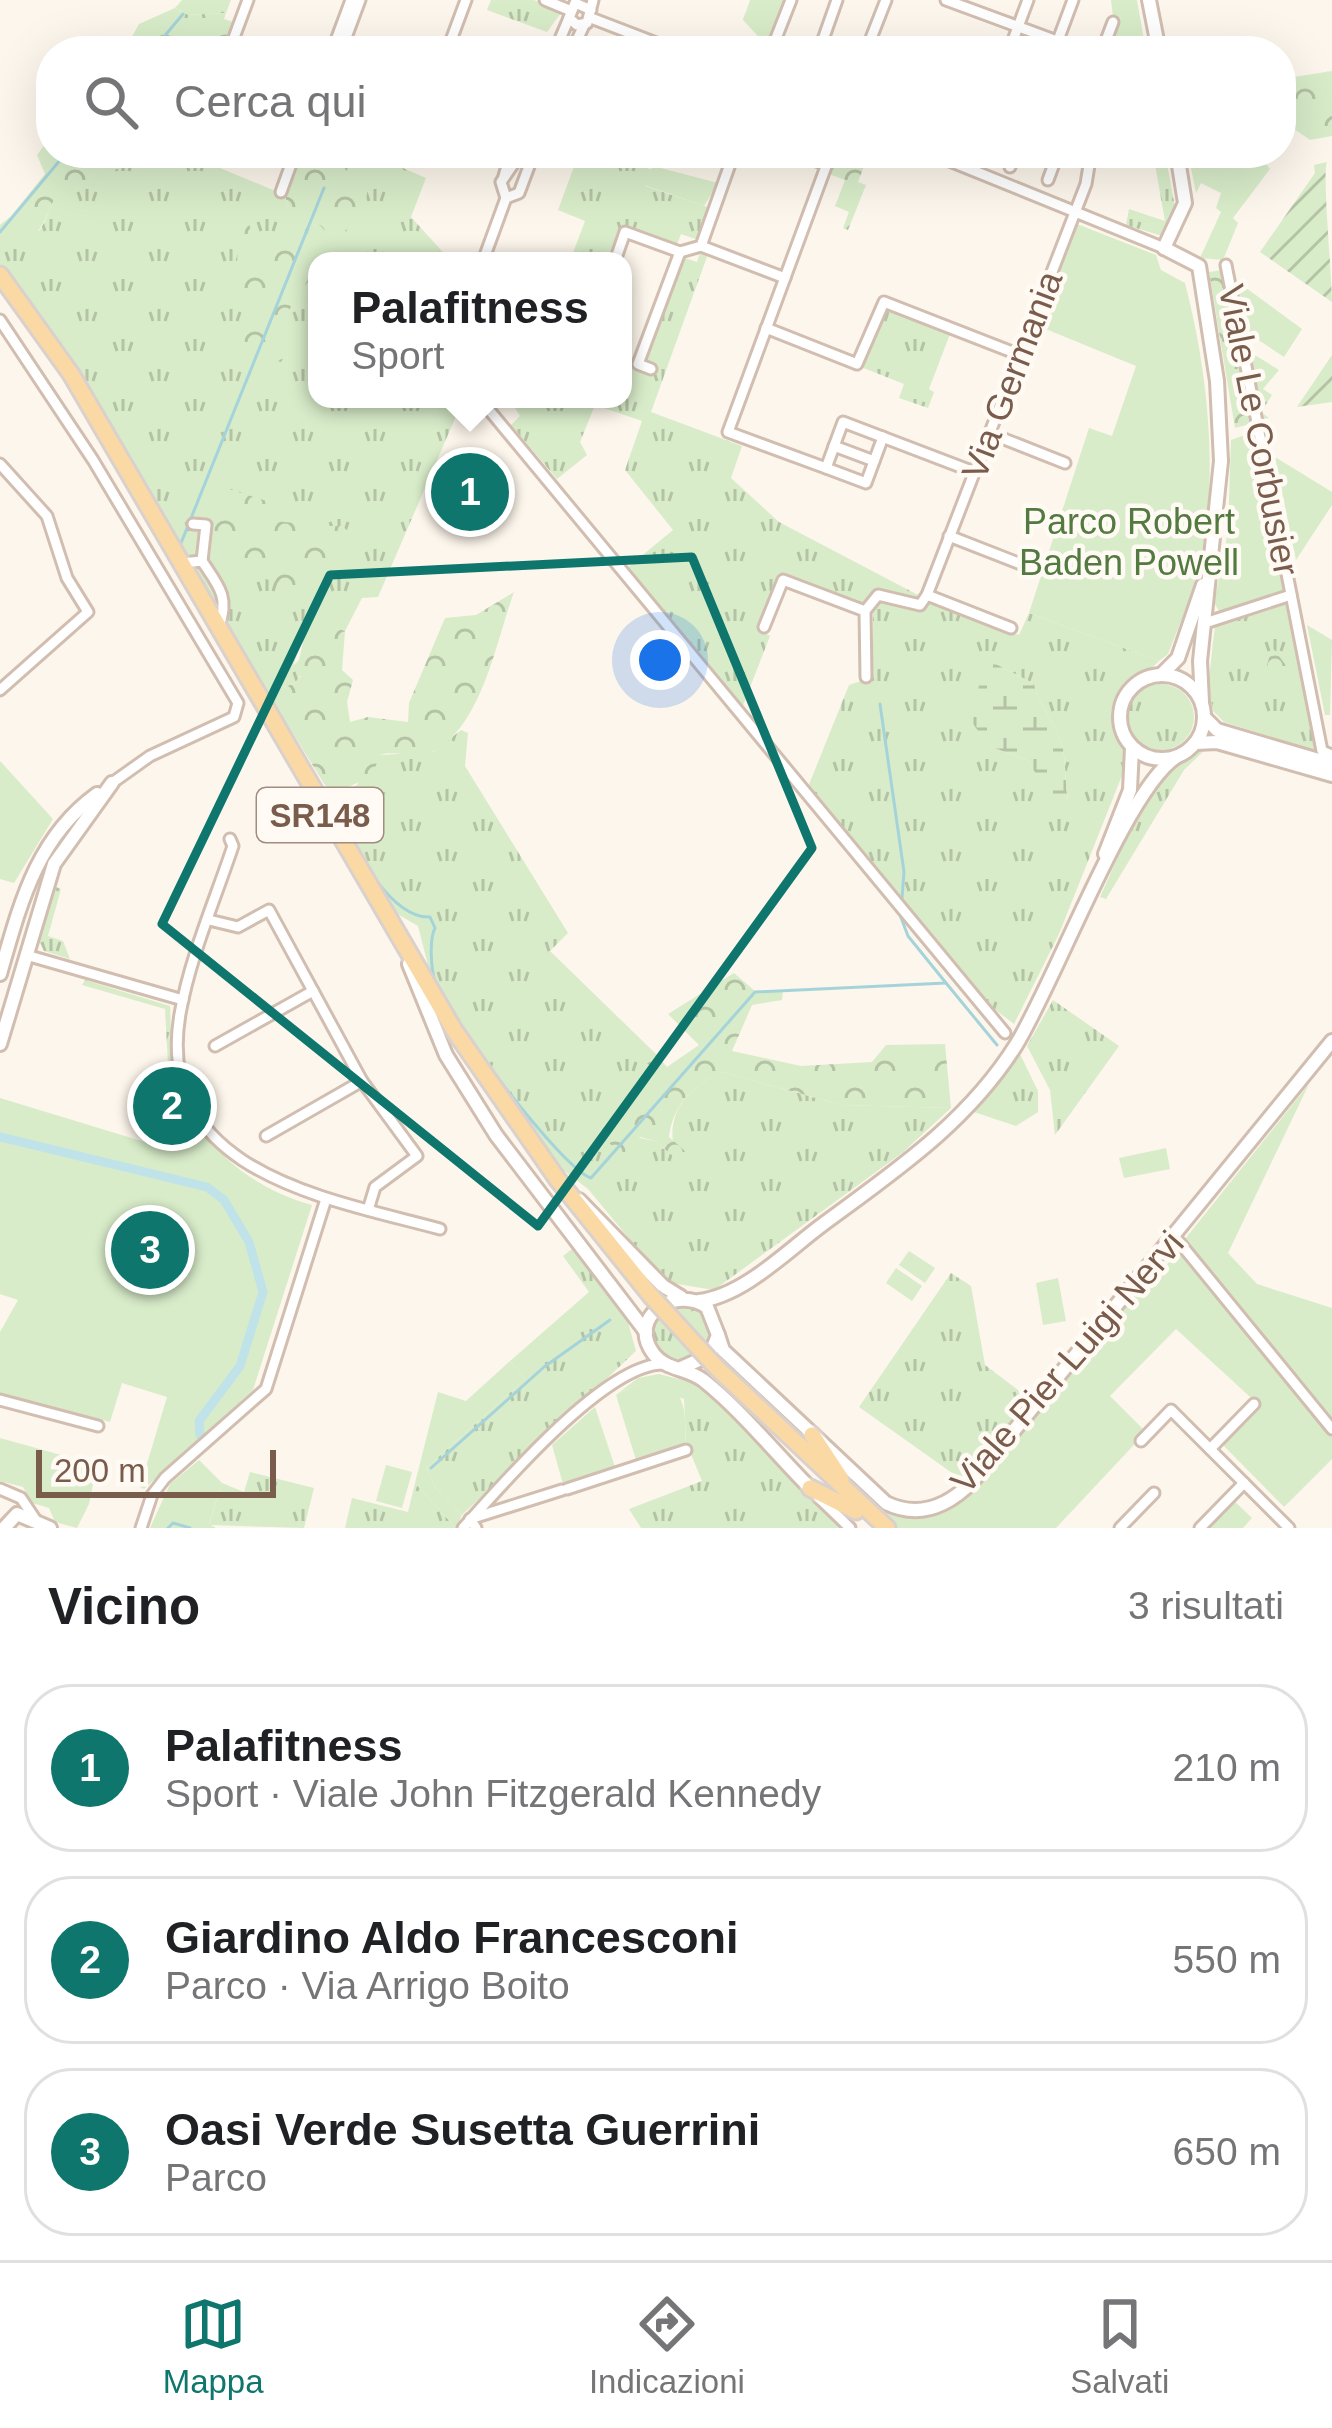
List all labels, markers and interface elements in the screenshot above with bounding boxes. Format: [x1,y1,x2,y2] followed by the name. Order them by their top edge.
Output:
[36,36,1296,168] search box
[78,69,144,135] icon: search
[174,76,367,127] text: Cerca qui
[308,252,632,408] popup
[954,264,1071,485] street label: Via Germania
[1211,281,1307,579] street label: Viale Le Corbusier
[351,282,589,333] text: Palafitness
[351,334,444,377] text: Sport
[431,447,509,537] pin: 1
[1019,501,1239,583] park label: Parco Robert Baden Powell
[630,630,690,690] your location
[257,788,383,842] road number: SR148
[133,1061,211,1151] pin: 2
[111,1205,189,1295] pin: 3
[942,1223,1192,1501] street label: Viale Pier Luigi Nervi
[36,1444,276,1497] scale bar
[54,1452,146,1489] text: 200 m
[48,1578,200,1635] text: Vicino
[1128,1584,1284,1627] text: 3 risultati
[165,1720,403,1771] text: Palafitness
[79,1746,101,1789] text: 1
[1173,1746,1281,1789] text: 210 m
[165,1772,821,1815] text: Sport · Viale John Fitzgerald Kennedy
[165,1912,738,1963] text: Giardino Aldo Francesconi
[79,1938,101,1981] text: 2
[1173,1938,1281,1981] text: 550 m
[165,1964,570,2007] text: Parco · Via Arrigo Boito
[165,2104,760,2155] text: Oasi Verde Susetta Guerrini
[79,2130,101,2173] text: 3
[1173,2130,1281,2173] text: 650 m
[165,2156,267,2199] text: Parco
[163,2291,264,2401] tab: Mappa
[589,2291,745,2401] tab: Indicazioni
[1070,2291,1169,2401] tab: Salvati

